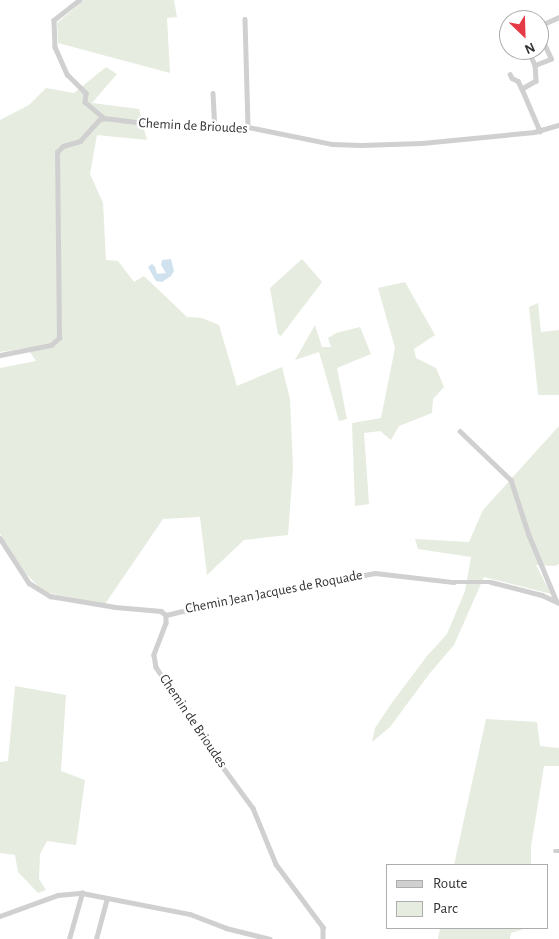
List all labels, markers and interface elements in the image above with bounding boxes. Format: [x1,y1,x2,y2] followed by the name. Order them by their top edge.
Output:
[499,10,549,60] north arrow
[522,39,537,56] text: N
[138,115,248,137] street label: Chemin de Brioudes
[184,567,364,617] street label: Chemin Jean Jacques de Roquade
[155,671,231,771] street label: Chemin de Brioudes
[386,864,549,929] legend
[433,876,467,891] text: Route
[433,901,458,916] text: Parc

